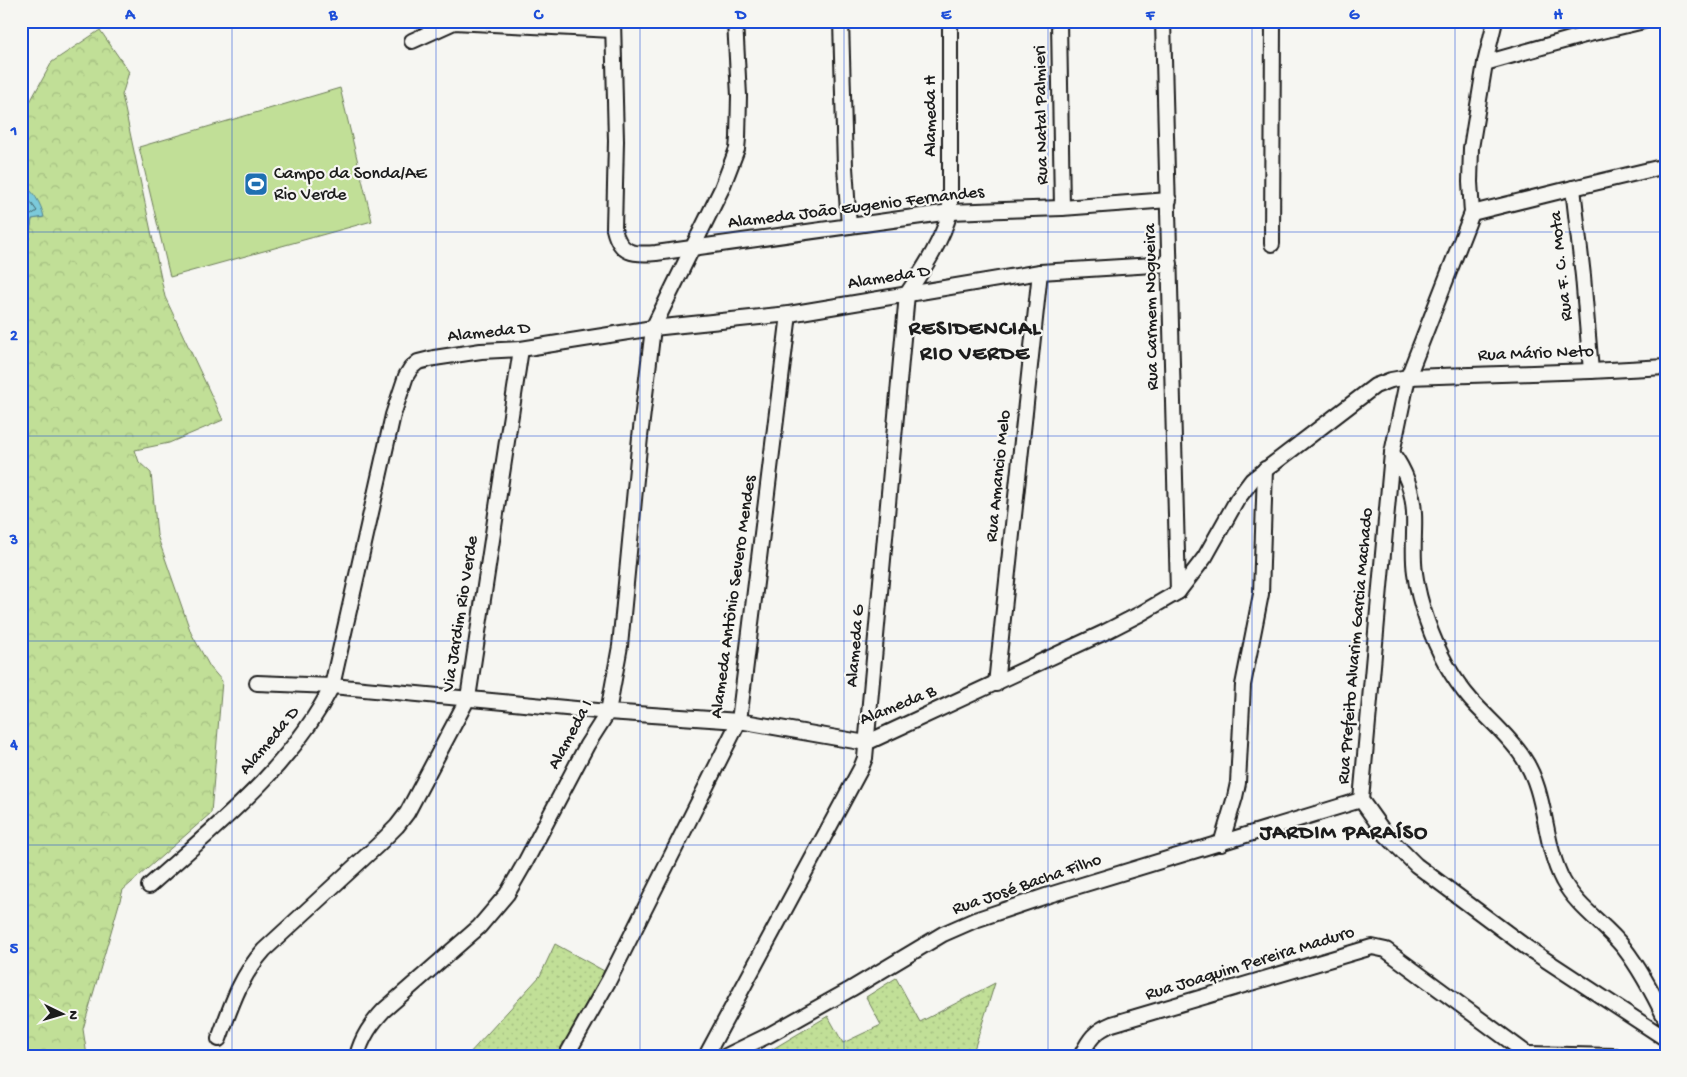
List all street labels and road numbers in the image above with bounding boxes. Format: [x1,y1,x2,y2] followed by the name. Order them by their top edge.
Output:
[1030,45,1054,185] street label: Rua Natal Palmieri
[921,74,942,157] street label: Alameda H
[727,182,986,234] street label: Alameda João Eugenio Fernandes
[1546,209,1578,322] street label: Rua F. C. Mota
[1140,222,1164,391] street label: Rua Carmem Nogueira
[846,261,932,295] street label: Alameda D
[447,318,532,348] street label: Alameda D
[1478,341,1594,367] street label: Rua Mário Neto
[982,409,1016,543] street label: Rua Amancio Melo
[707,473,762,720] street label: Alameda Antônio Severo Mendes
[1333,507,1379,785] street label: Rua Prefeito Alvarim Garcia Machado
[438,534,484,695] street label: Via Jardim Rio Verde
[842,603,870,688] street label: Alameda G
[857,681,940,731] street label: Alameda B
[544,697,598,773] street label: Alameda I
[235,702,305,780] street label: Alameda D
[950,850,1104,920] street label: Rua José Bacha Filho
[1143,922,1357,1006] street label: Rua Joaquim Pereira Maduro

